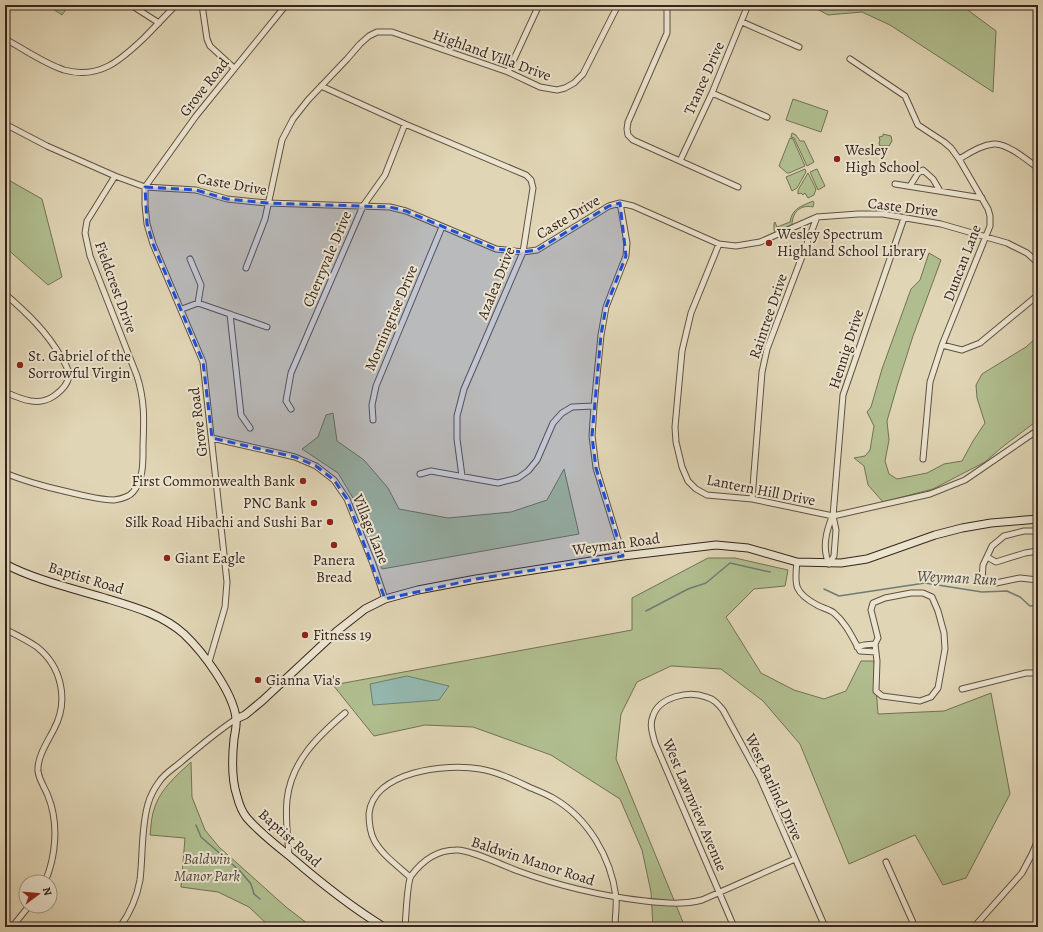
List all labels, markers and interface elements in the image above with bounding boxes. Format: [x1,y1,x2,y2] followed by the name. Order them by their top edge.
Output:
[430,24,554,86] street label: Highland Villa Drive
[679,38,729,118] street label: Trance Drive
[175,53,234,121] street label: Grove Road
[844,140,920,177] place label: Wesley High School
[832,154,842,164] marker: Wesley High School
[195,168,269,200] street label: Caste Drive
[533,190,604,244] street label: Caste Drive
[867,193,940,221] street label: Caste Drive
[298,207,356,310] street label: Cherryvale Drive
[938,221,986,304] street label: Duncan Lane
[776,224,926,261] place label: Wesley Spectrum Highland School Library
[90,238,142,336] street label: Fieldcrest Drive
[764,238,774,248] marker: Wesley Spectrum Highland School Library
[472,243,520,323] street label: Azalea Drive
[360,262,422,374] street label: Morningrise Drive
[744,270,792,361] street label: Raintree Drive
[824,306,868,391] street label: Hennig Drive
[28,346,131,383] place label: St. Gabriel of the Sorrowful Virgin
[15,360,25,370] marker: St. Gabriel of the Sorrowful Virgin
[184,385,212,458] street label: Grove Road
[705,470,818,510] street label: Lantern Hill Drive
[132,471,296,491] place label: First Commonwealth Bank
[298,476,308,486] marker: First Commonwealth Bank
[348,490,394,567] street label: Village Lane
[243,493,307,513] place label: PNC Bank
[309,498,319,508] marker: PNC Bank
[125,512,322,532] place label: Silk Road Hibachi and Sushi Bar
[325,517,335,527] marker: Silk Road Hibachi and Sushi Bar
[570,528,662,560] street label: Weyman Road
[329,540,339,550] marker: Panera Bread
[175,548,246,568] place label: Giant Eagle
[313,550,355,587] place label: Panera Bread
[162,553,172,563] marker: Giant Eagle
[46,557,127,599] street label: Baptist Road
[916,565,998,591] water label: Weyman Run
[313,625,372,645] place label: Fitness 19
[300,630,310,640] marker: Fitness 19
[266,670,341,690] place label: Gianna Via's
[253,675,263,685] marker: Gianna Via's
[740,729,808,844] street label: West Barlind Drive
[658,735,732,875] street label: West Lawnview Avenue
[254,804,326,872] street label: Baptist Road
[469,832,598,891] street label: Baldwin Manor Road
[174,849,240,886] park label: Baldwin Manor Park
[18,874,58,914] north arrow
[39,885,55,897] text: N

